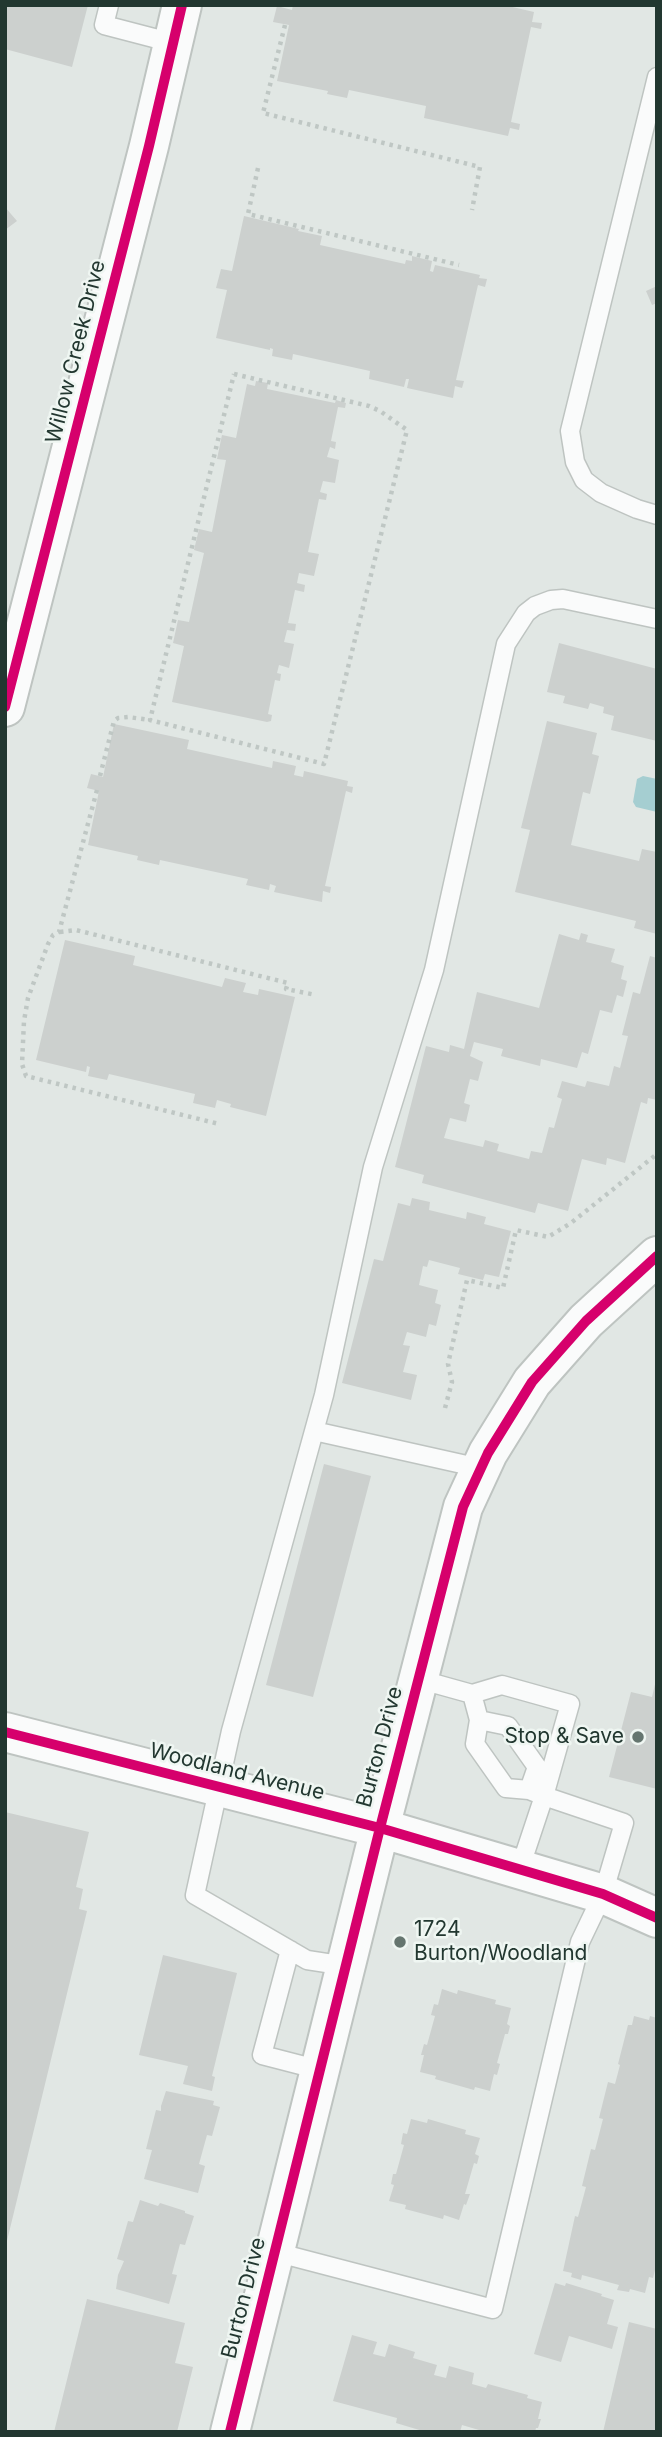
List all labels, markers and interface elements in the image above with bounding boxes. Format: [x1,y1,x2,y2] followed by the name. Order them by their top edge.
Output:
[41,258,111,446] street label: Willow Creek Drive
[352,1684,408,1810] street label: Burton Drive
[504,1724,624,1750] place label: Stop & Save
[630,1729,646,1745] marker: Stop & Save
[147,1738,327,1806] street label: Woodland Avenue
[414,1917,587,1967] place label: 1724 Burton/Woodland
[392,1934,408,1950] marker: 1724 Burton/Woodland
[217,2235,271,2361] street label: Burton Drive

